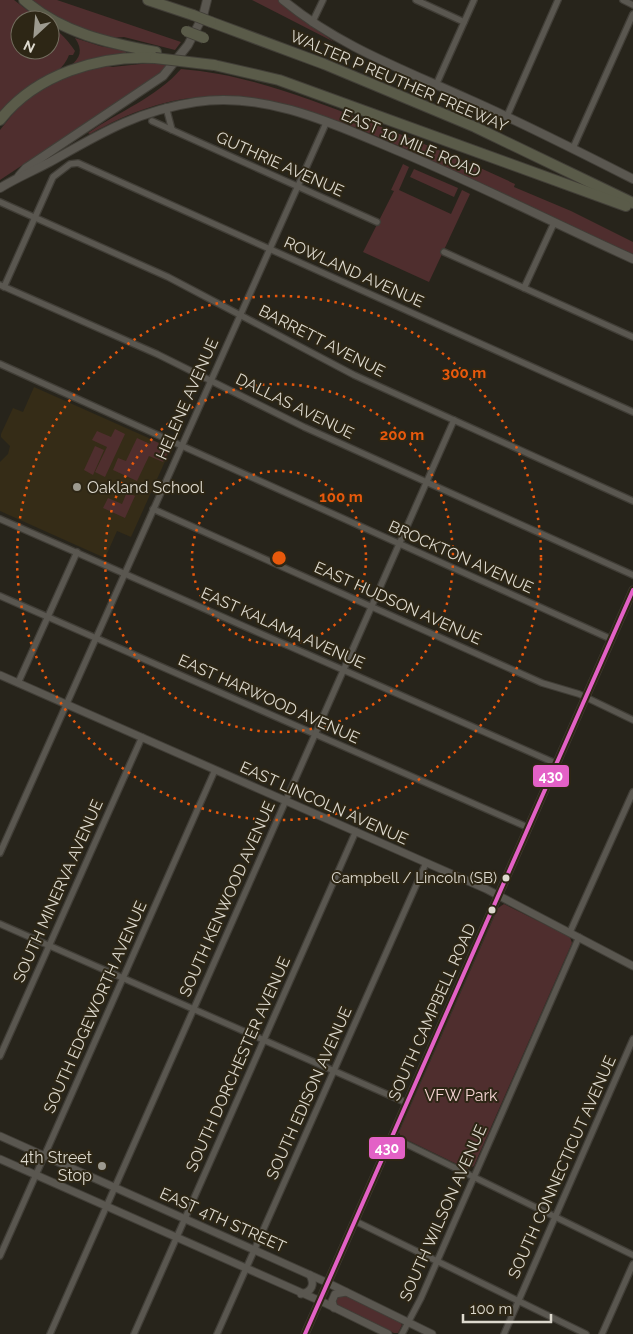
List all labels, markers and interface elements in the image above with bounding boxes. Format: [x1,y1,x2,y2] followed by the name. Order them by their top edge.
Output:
[10,10,60,60] north arrow
[287,26,511,136] street label: WALTER P REUTHER FREEWAY
[21,37,38,56] text: N
[338,105,484,181] street label: EAST 10 MILE ROAD
[213,127,347,201] street label: GUTHRIE AVENUE
[281,233,427,311] street label: ROWLAND AVENUE
[256,301,389,381] street label: BARRETT AVENUE
[152,335,222,463] street label: HELENE AVENUE
[442,364,486,382] text: 300 m
[233,369,357,443] street label: DALLAS AVENUE
[380,426,424,444] text: 200 m
[87,478,204,497] place label: Oakland School
[71,481,83,493] marker: Oakland School
[319,488,363,506] text: 100 m
[386,517,537,598] street label: BROCKTON AVENUE
[270,549,288,567] centre of rings
[311,557,485,649] street label: EAST HUDSON AVENUE
[198,583,368,673] street label: EAST KALAMA AVENUE
[175,650,363,748] street label: EAST HARWOOD AVENUE
[237,757,411,849] street label: EAST LINCOLN AVENUE
[532,764,570,788] line badge: 430
[539,768,563,784] text: 430
[9,796,107,985] street label: SOUTH MINERVA AVENUE
[175,798,279,1000] street label: SOUTH KENWOOD AVENUE
[331,869,497,887] place label: Campbell / Lincoln (SB)
[501,873,511,883] marker: Campbell / Lincoln (SB)
[39,898,151,1116] street label: SOUTH EDGEWORTH AVENUE
[487,905,497,915] unlabelled marker
[384,920,480,1104] street label: SOUTH CAMPBELL ROAD
[182,953,294,1175] street label: SOUTH DORCHESTER AVENUE
[262,1004,356,1182] street label: SOUTH EDISON AVENUE
[504,1052,620,1281] street label: SOUTH CONNECTICUT AVENUE
[424,1086,498,1105] park label: VFW Park
[395,1122,491,1304] street label: SOUTH WILSON AVENUE
[368,1136,406,1160] line badge: 430
[375,1140,399,1156] text: 430
[20,1148,93,1185] place label: 4th Street Stop
[96,1160,108,1172] marker: 4th Street Stop
[157,1184,289,1256] street label: EAST 4TH STREET
[463,1292,550,1324] scale bar
[470,1300,512,1318] text: 100 m

